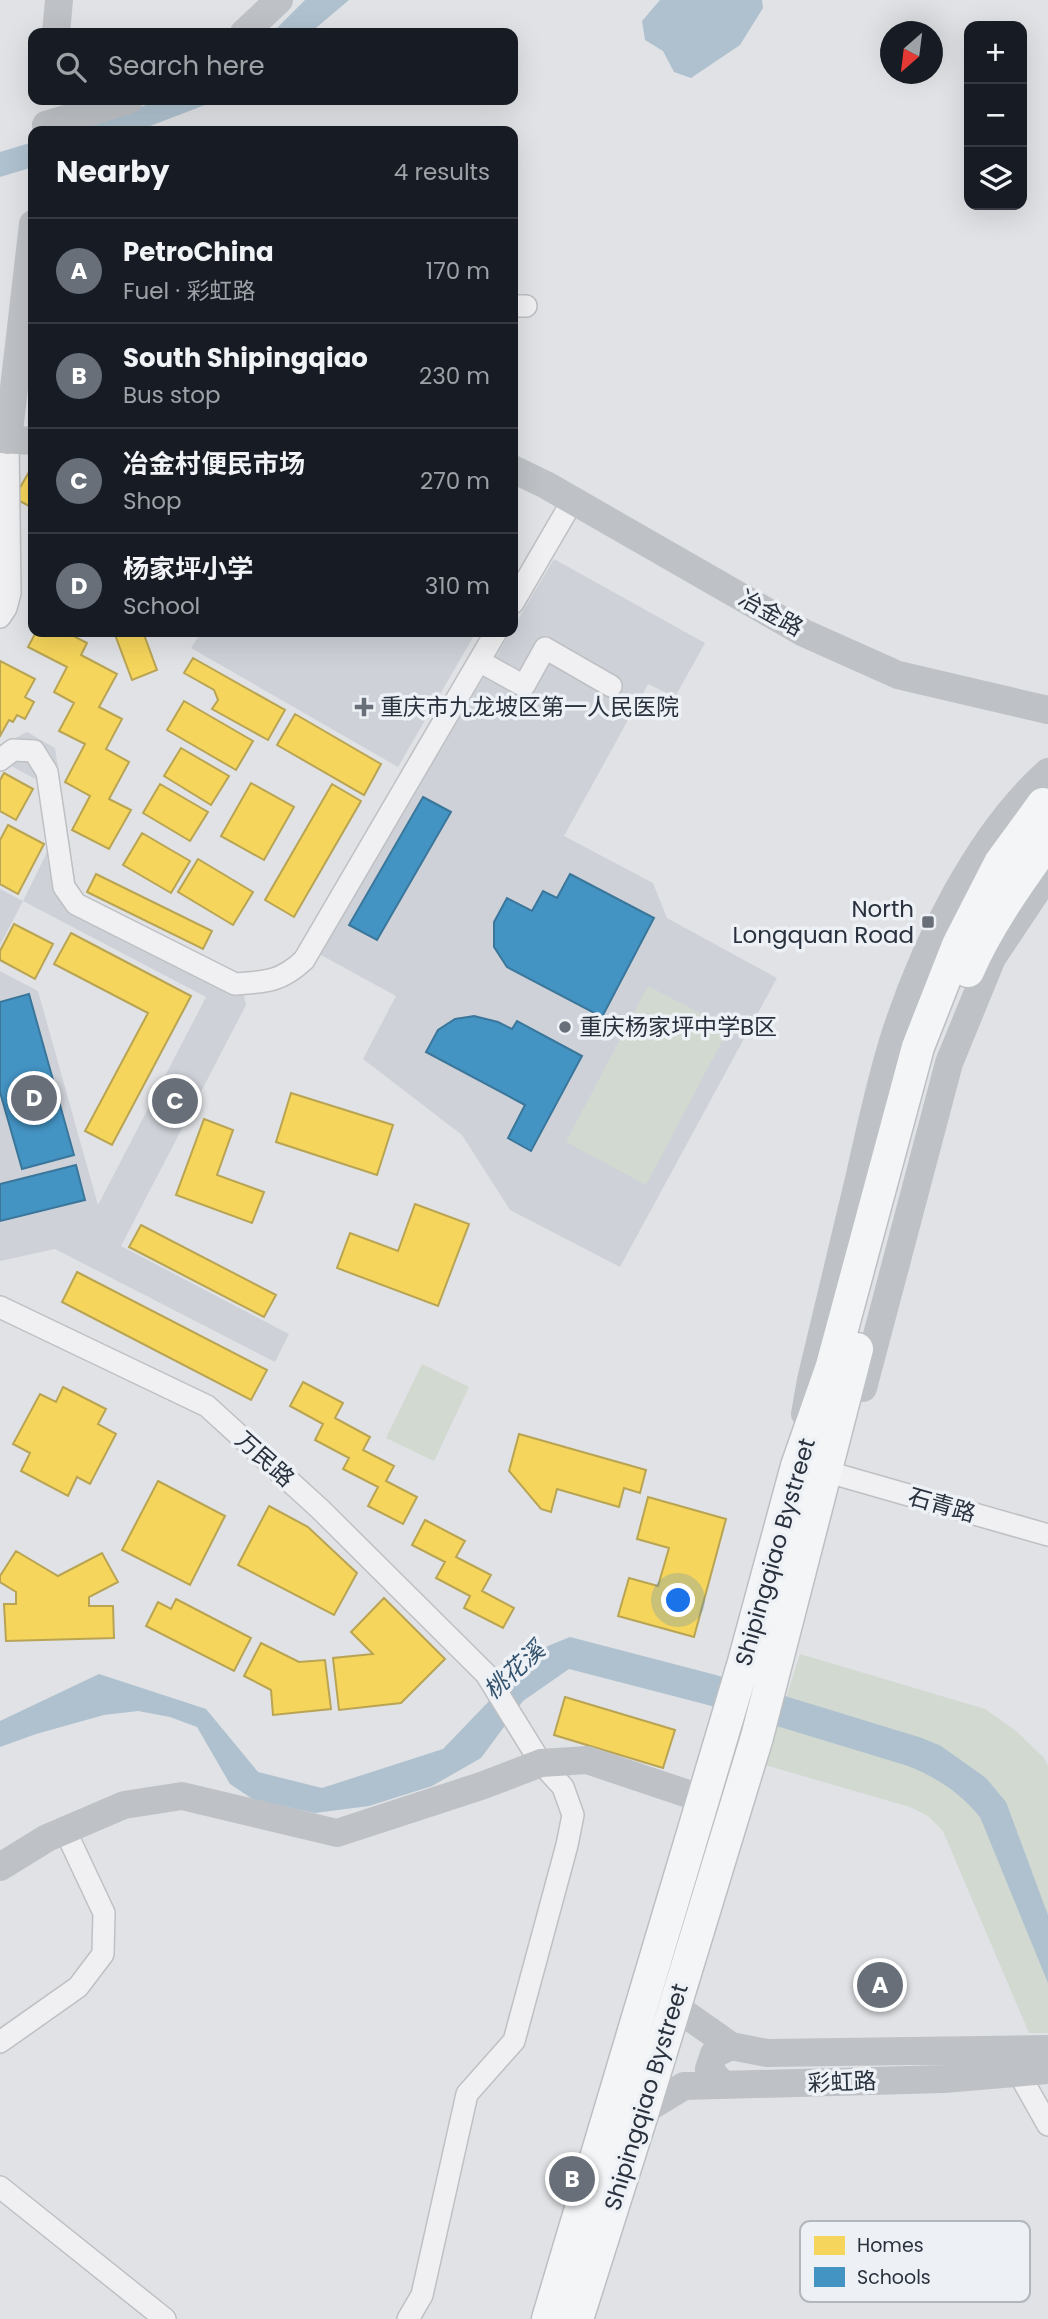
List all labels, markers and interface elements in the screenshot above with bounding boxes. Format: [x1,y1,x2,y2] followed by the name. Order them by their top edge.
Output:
[880,21,943,84] north arrow
[964,21,1027,210] map controls
[964,21,1027,84] button: +
[28,28,518,105] search box
[52,48,90,86] icon: search
[108,48,265,84] text: Search here
[964,84,1027,147] button: −
[964,147,1027,210] button: layers
[56,150,170,193] text: Nearby
[394,156,490,188] text: 4 results
[123,234,274,270] text: PetroChina
[71,255,87,287] text: A
[426,255,490,287] text: 170 m
[123,275,255,307] text: Fuel · 彩虹路
[123,340,368,376] text: South Shipingqiao
[71,360,87,392] text: B
[419,360,490,392] text: 230 m
[123,379,221,411] text: Bus stop
[123,446,305,482] text: 冶金村便民市场
[70,465,88,497] text: C
[420,465,490,497] text: 270 m
[123,485,182,517] text: Shop
[123,551,253,587] text: 杨家坪小学
[71,570,87,602] text: D
[425,570,490,602] text: 310 m
[733,582,809,644] street label: 冶金路
[123,590,200,622] text: School
[380,691,679,723] place label: 重庆市九龙坡区第一人民医院
[354,697,374,717] marker: 重庆市九龙坡区第一人民医院
[733,893,914,951] place label: North Longquan Road
[920,914,936,930] marker: North Longquan Road
[579,1011,777,1043] place label: 重庆杨家坪中学B区
[557,1019,573,1035] marker: 重庆杨家坪中学B区
[11,1072,57,1124] pin: D
[152,1075,198,1127] pin: C
[229,1424,301,1494] street label: 万民路
[727,1434,823,1670] street label: Shipingqiao Bystreet
[904,1480,980,1530] street label: 石青路
[661,1583,695,1617] your location
[476,1632,554,1706] water label: 桃花溪
[857,1959,903,2011] pin: A
[596,1980,696,2214] street label: Shipingqiao Bystreet
[807,2065,877,2099] street label: 彩虹路
[549,2153,595,2205] pin: B
[800,2221,1030,2302] legend
[857,2232,924,2259] text: Homes
[857,2264,931,2291] text: Schools

